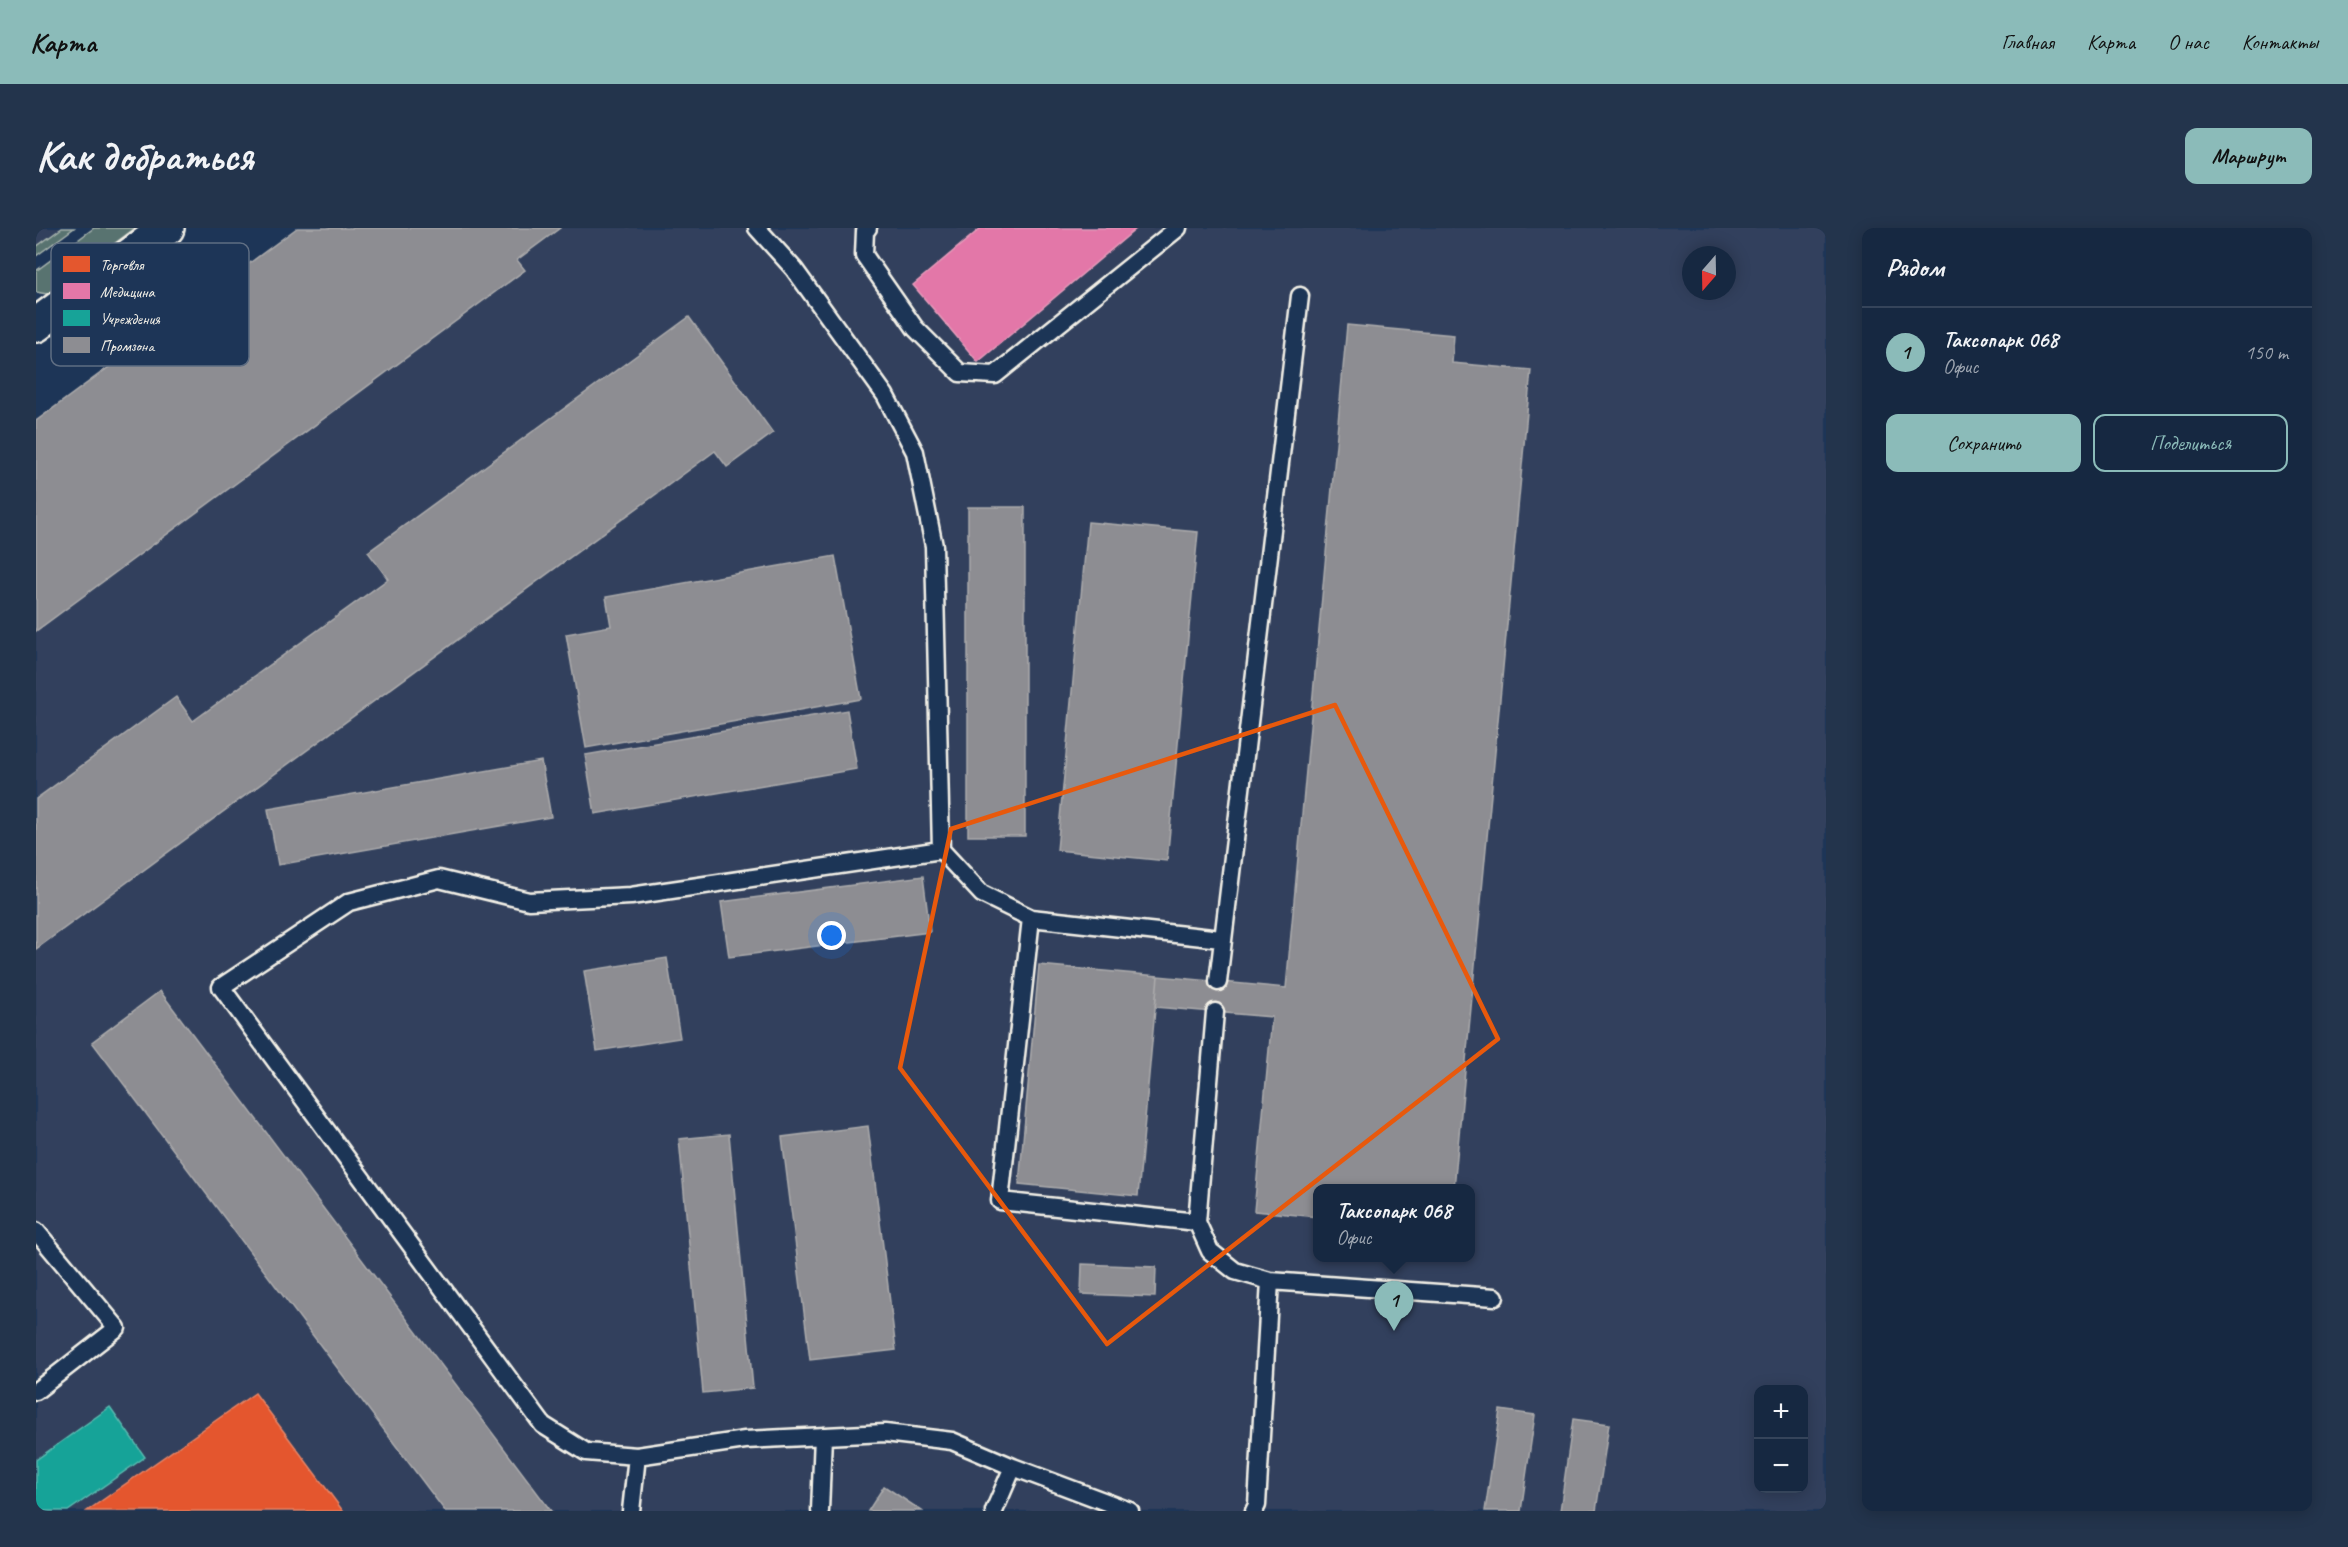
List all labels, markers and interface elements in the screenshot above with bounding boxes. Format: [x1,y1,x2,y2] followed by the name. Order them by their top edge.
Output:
[30,25,97,60] text: Карта
[2001,29,2054,55] text: Главная
[2087,29,2135,55] text: Карта
[2168,29,2209,55] text: О нас
[2242,29,2318,55] text: Контакты
[2185,128,2312,184] button: Маршрут
[36,130,253,183] text: Как добраться
[51,243,249,366] legend
[1682,246,1736,300] north arrow
[1886,251,1944,284] text: Рядом
[100,255,145,275] text: Торговля
[100,282,156,302] text: Медицина
[100,309,161,329] text: Учреждения
[1943,326,2058,354] text: Таксопарк 068
[100,336,155,356] text: Промзона
[1901,340,1910,365] text: 1
[2245,340,2288,365] text: 150 m
[1943,354,1978,379] text: Офис
[1886,414,2081,472] button: Сохранить
[2093,414,2288,472] button: Поделиться
[817,921,846,950] your location
[1313,1184,1475,1262] popup
[1336,1197,1452,1225] text: Таксопарк 068
[1336,1225,1372,1250] text: Офис
[1374,1282,1414,1331] pin: 1
[1754,1385,1808,1493] map controls
[1754,1385,1808,1439] button: +
[1754,1439,1808,1493] button: −

